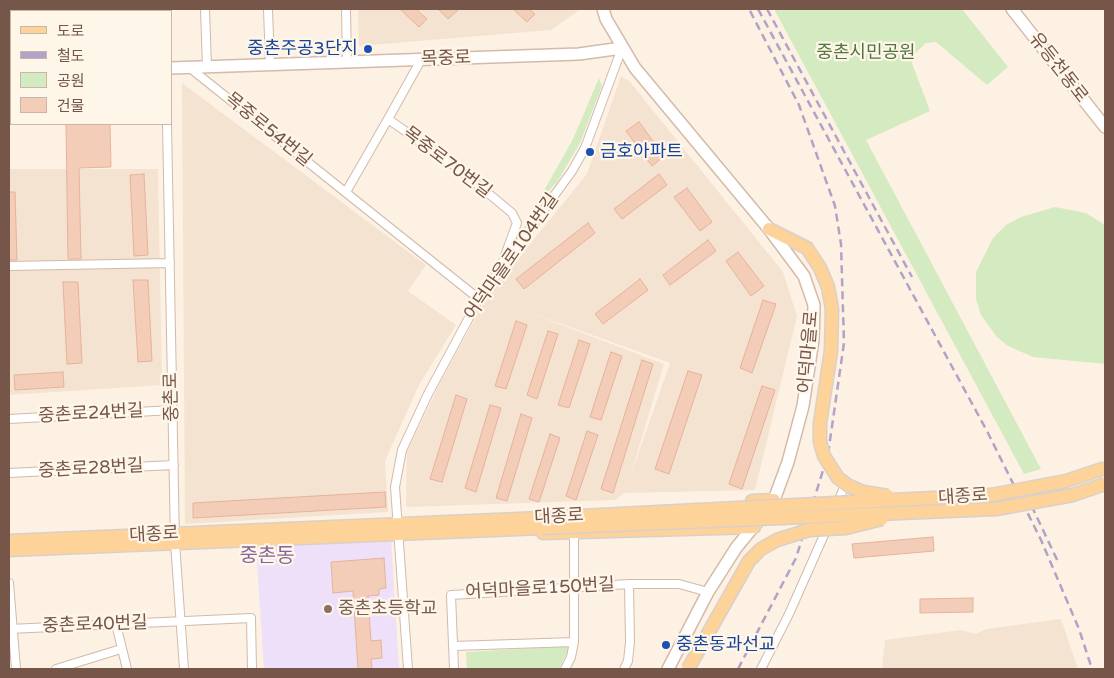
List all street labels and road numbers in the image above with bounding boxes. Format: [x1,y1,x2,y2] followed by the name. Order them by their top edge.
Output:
[1024,29,1092,107] street label: 유등천동로
[421,47,471,71] street label: 목중로
[220,88,316,172] street label: 목중로54번길
[398,123,496,203] street label: 목중로70번길
[460,189,564,325] street label: 어덕마을로104번길
[795,310,823,394] street label: 어덕마을로
[161,372,183,422] street label: 중촌로
[38,400,144,428] street label: 중촌로24번길
[38,455,144,483] street label: 중촌로28번길
[937,484,989,510] street label: 대종로
[534,505,584,529] street label: 대종로
[129,523,179,547] street label: 대종로
[465,574,615,604] street label: 어덕마을로150번길
[42,612,148,638] street label: 중촌로40번길

